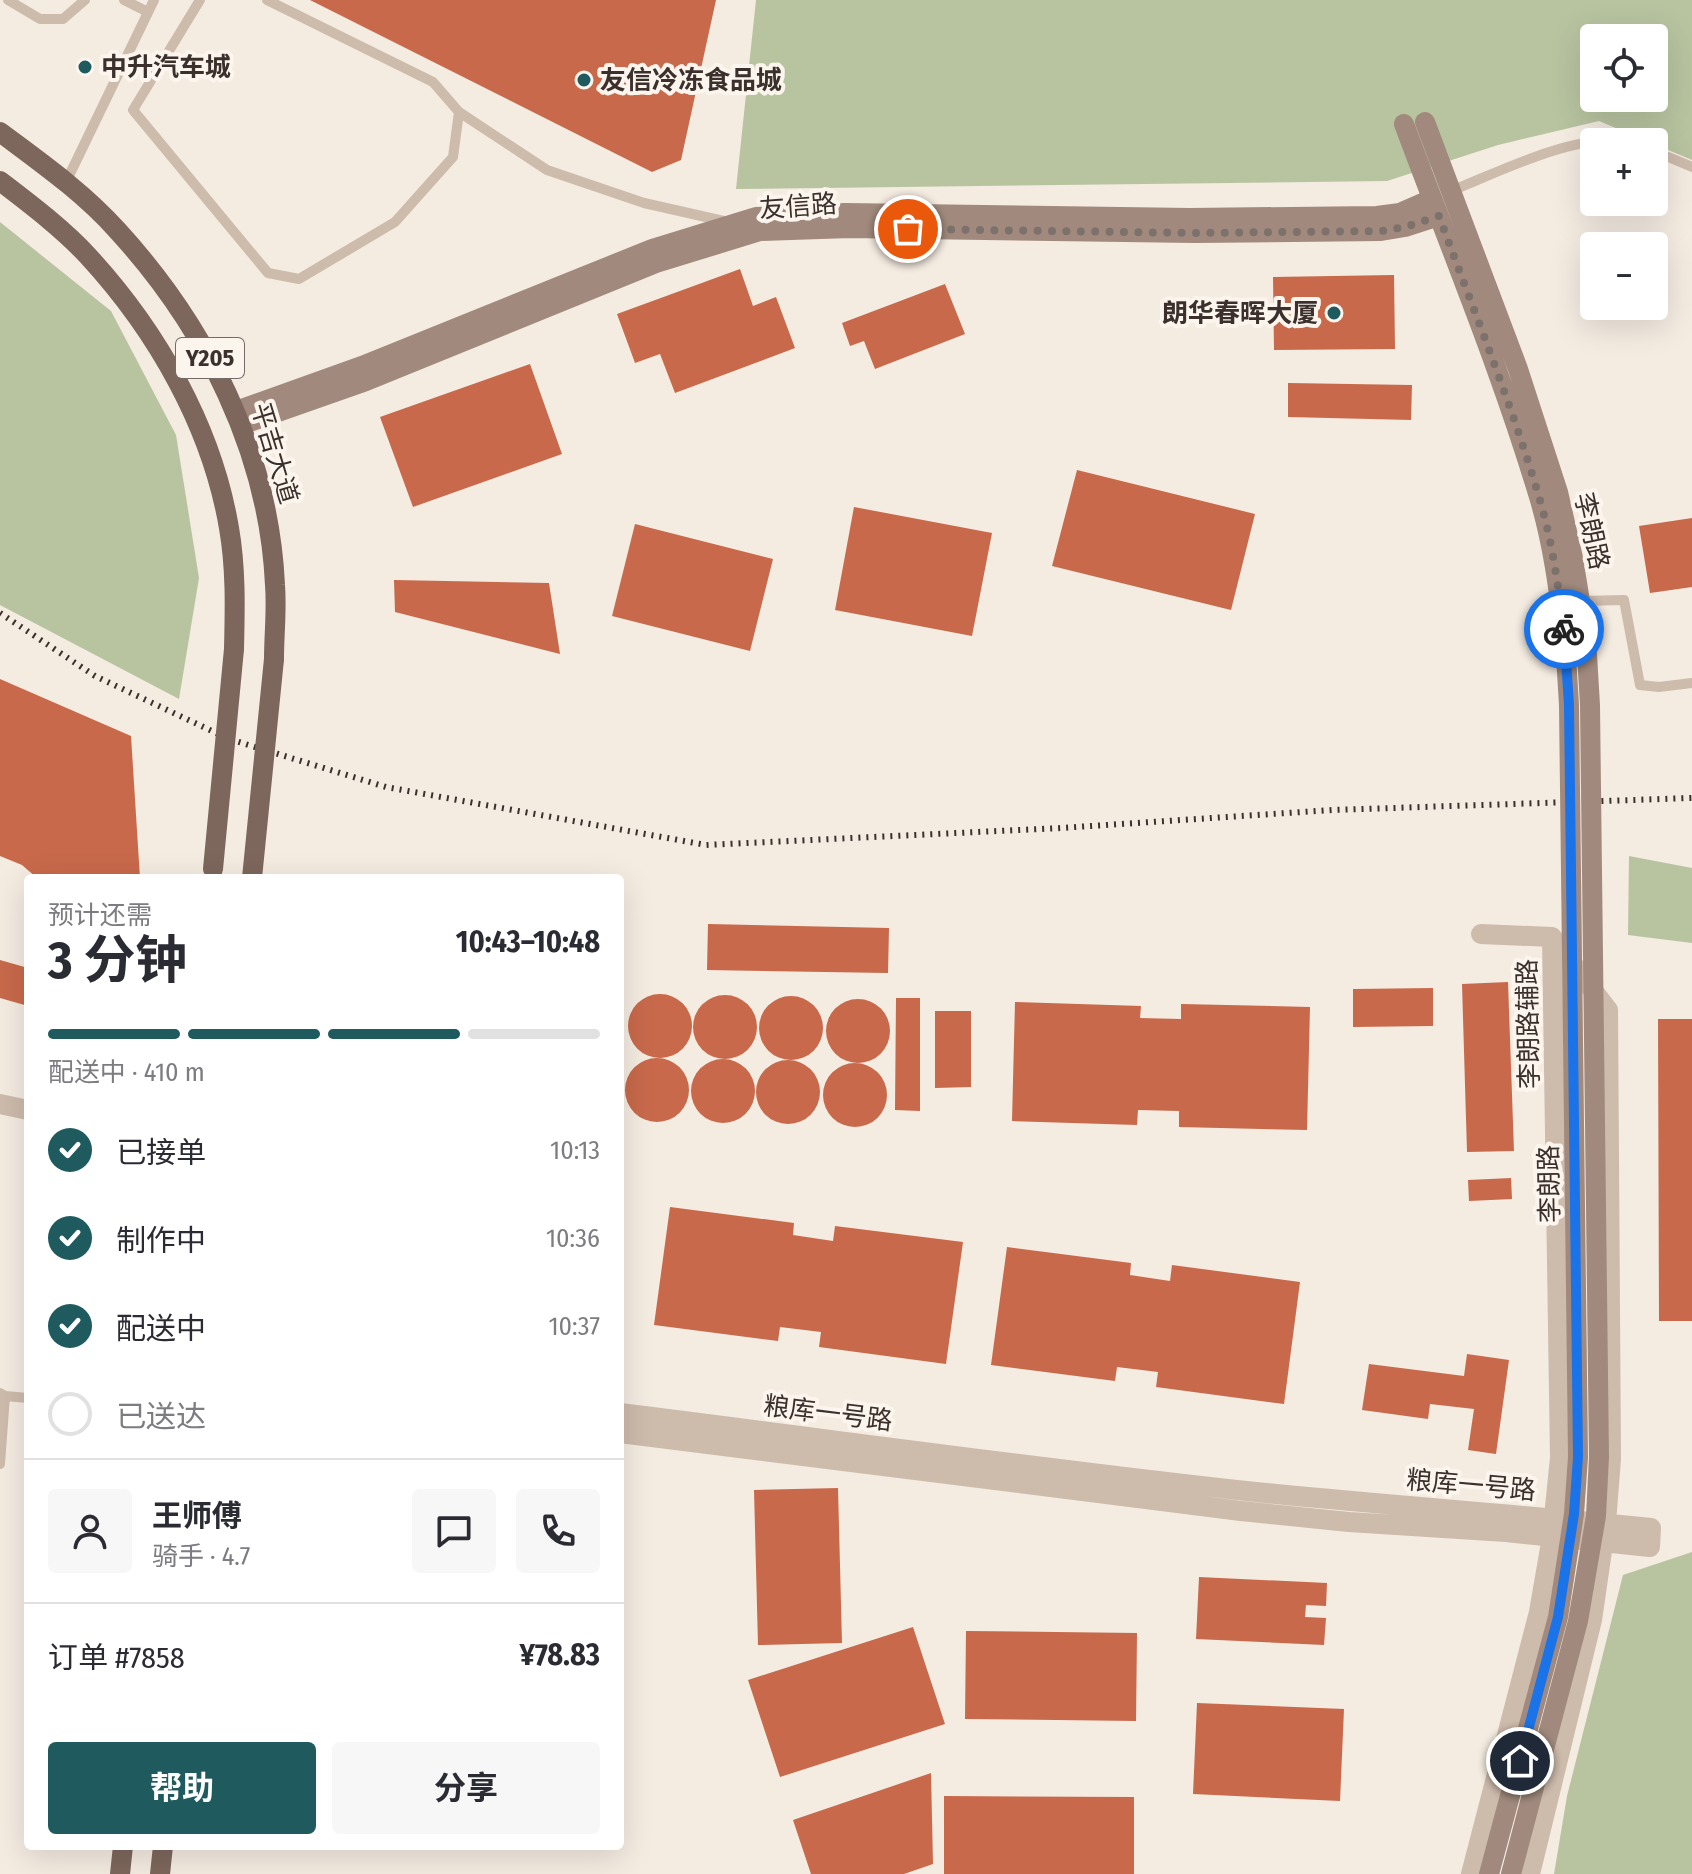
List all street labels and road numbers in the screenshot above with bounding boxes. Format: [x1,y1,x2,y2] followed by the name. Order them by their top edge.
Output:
[758,188,838,225] street label: 友信路
[176,338,244,378] road number: Y205
[244,399,305,507] street label: 平吉大道
[1568,490,1615,572] street label: 李朗路
[1512,959,1545,1089] street label: 李朗路辅路
[1533,1145,1566,1223] street label: 李朗路
[762,1390,894,1437] street label: 粮库一号路
[1405,1464,1537,1507] street label: 粮库一号路

